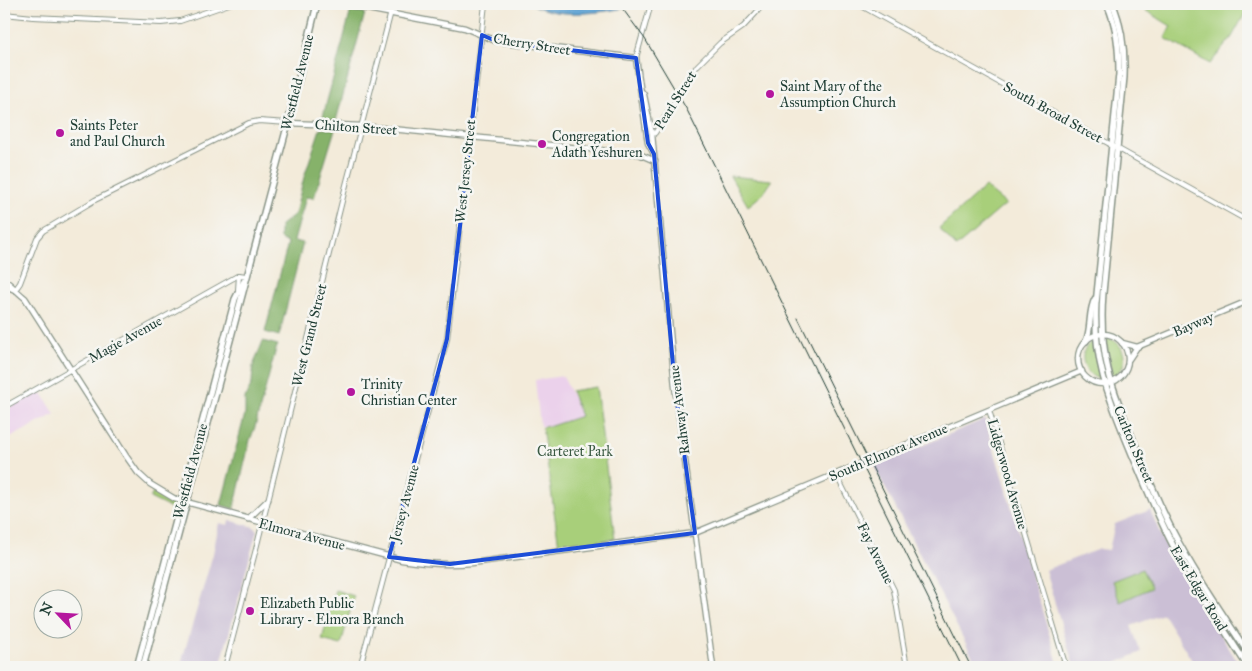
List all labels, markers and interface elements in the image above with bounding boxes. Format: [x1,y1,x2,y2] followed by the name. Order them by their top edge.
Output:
[492,30,572,59] street label: Cherry Street
[277,32,318,132] street label: Westfield Avenue
[651,68,700,133] street label: Pearl Street
[779,78,896,111] place label: Saint Mary of the Assumption Church
[1000,78,1105,147] street label: South Broad Street
[764,88,776,100] marker: Saint Mary of the Assumption Church
[314,116,398,139] street label: Chilton Street
[70,117,165,150] place label: Saints Peter and Paul Church
[452,119,480,223] street label: West Jersey Street
[54,127,66,139] marker: Saints Peter and Paul Church
[551,128,643,161] place label: Congregation Adath Yeshuren
[536,138,548,150] marker: Congregation Adath Yeshuren
[288,282,330,388] street label: West Grand Street
[1170,308,1217,341] street label: Bayway
[85,312,165,367] street label: Magie Avenue
[666,364,693,456] street label: Rahway Avenue
[361,376,458,409] place label: Trinity Christian Center
[345,386,357,398] marker: Trinity Christian Center
[1110,403,1157,485] street label: Carlton Street
[984,417,1031,532] street label: Lidgerwood Avenue
[826,420,950,485] street label: South Elmora Avenue
[170,421,211,521] street label: Westfield Avenue
[537,443,613,460] park label: Carteret Park
[386,463,424,546] street label: Jersey Avenue
[257,515,347,554] street label: Elmora Avenue
[853,520,898,587] street label: Fay Avenue
[1166,542,1231,634] street label: East Edgar Road
[32,588,82,638] north arrow
[260,595,404,628] place label: Elizabeth Public Library - Elmora Branch
[36,600,57,618] text: N
[244,605,256,617] marker: Elizabeth Public Library - Elmora Branch

